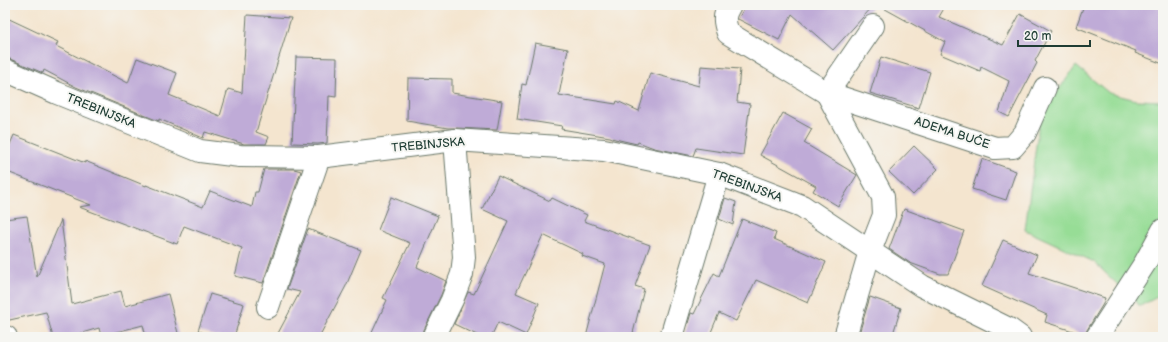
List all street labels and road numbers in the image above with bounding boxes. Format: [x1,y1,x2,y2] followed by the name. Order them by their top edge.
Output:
[64,90,138,132] street label: TREBINJSKA
[912,112,992,152] street label: ADEMA BUĆE
[391,134,466,156] street label: TREBINJSKA
[710,166,785,206] street label: TREBINJSKA

